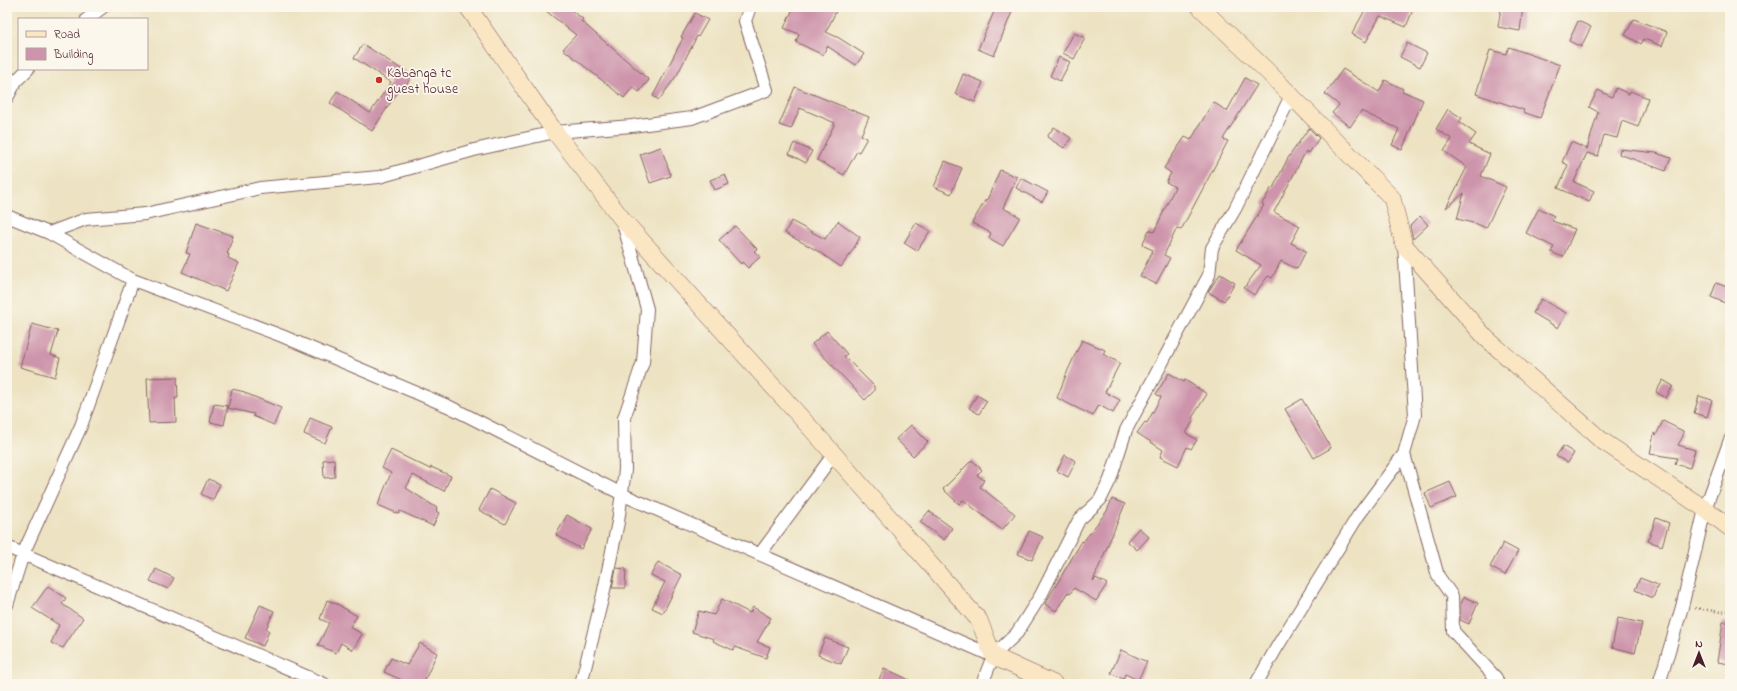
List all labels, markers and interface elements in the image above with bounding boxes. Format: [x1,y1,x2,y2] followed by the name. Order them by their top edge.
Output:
[18,18,148,70] legend
[54,26,80,44] text: Road
[53,46,93,65] text: Building
[386,63,459,101] place label: Kabanga tc guest house
[374,75,384,85] marker: Kabanga tc guest house
[1679,633,1719,673] north arrow
[1695,636,1703,652] text: N

